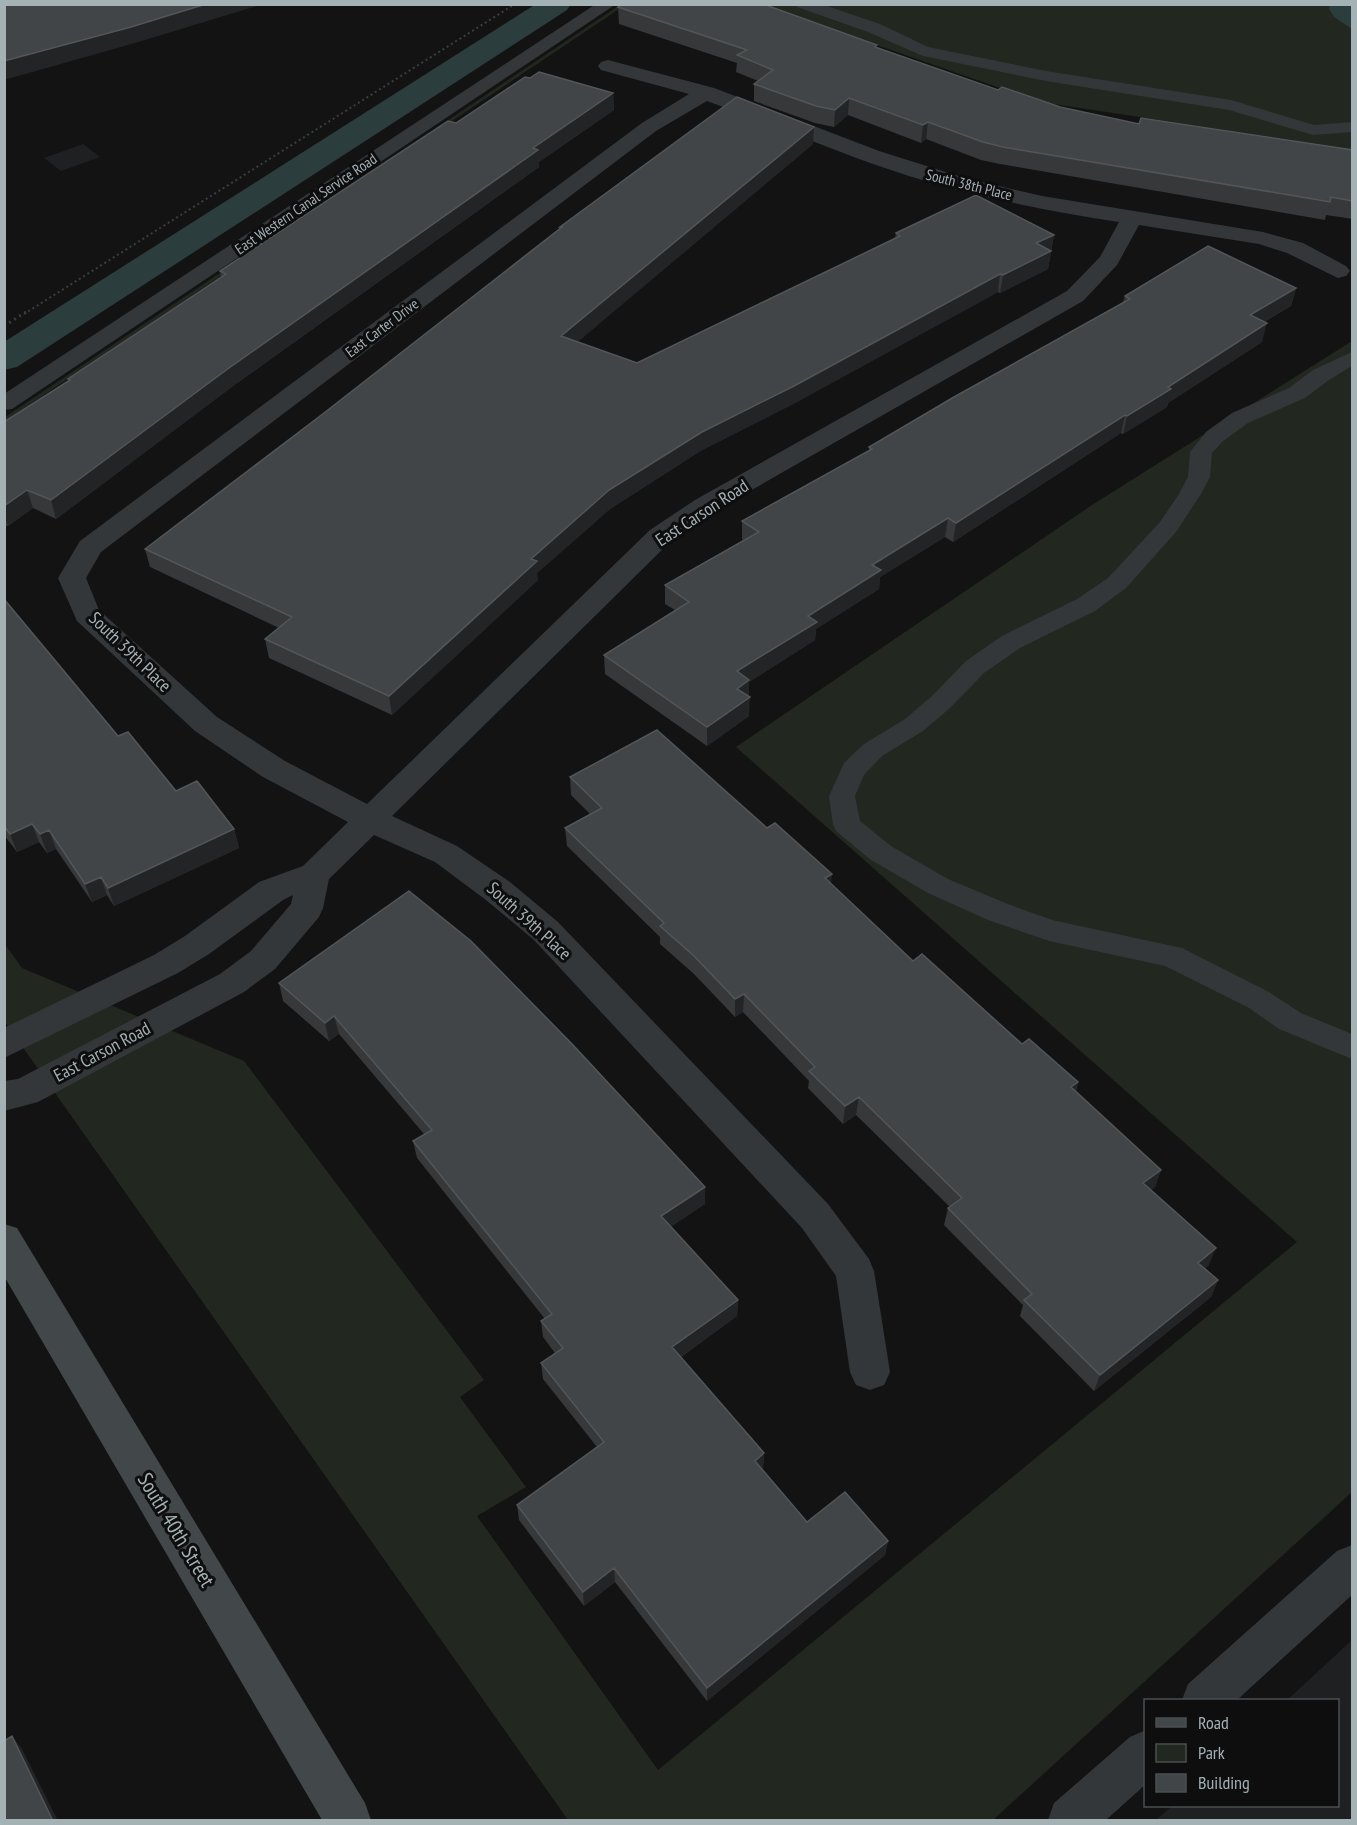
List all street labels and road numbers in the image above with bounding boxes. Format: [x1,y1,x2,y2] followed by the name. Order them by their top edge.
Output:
[231,149,380,258] street label: East Western Canal Service Road
[924,165,1014,204] street label: South 38th Place
[341,294,422,361] street label: East Carter Drive
[651,474,753,551] street label: East Carson Road
[84,607,176,697] street label: South 39th Place
[482,877,576,965] street label: South 39th Place
[49,1016,154,1087] street label: East Carson Road
[132,1468,221,1592] street label: South 40th Street

